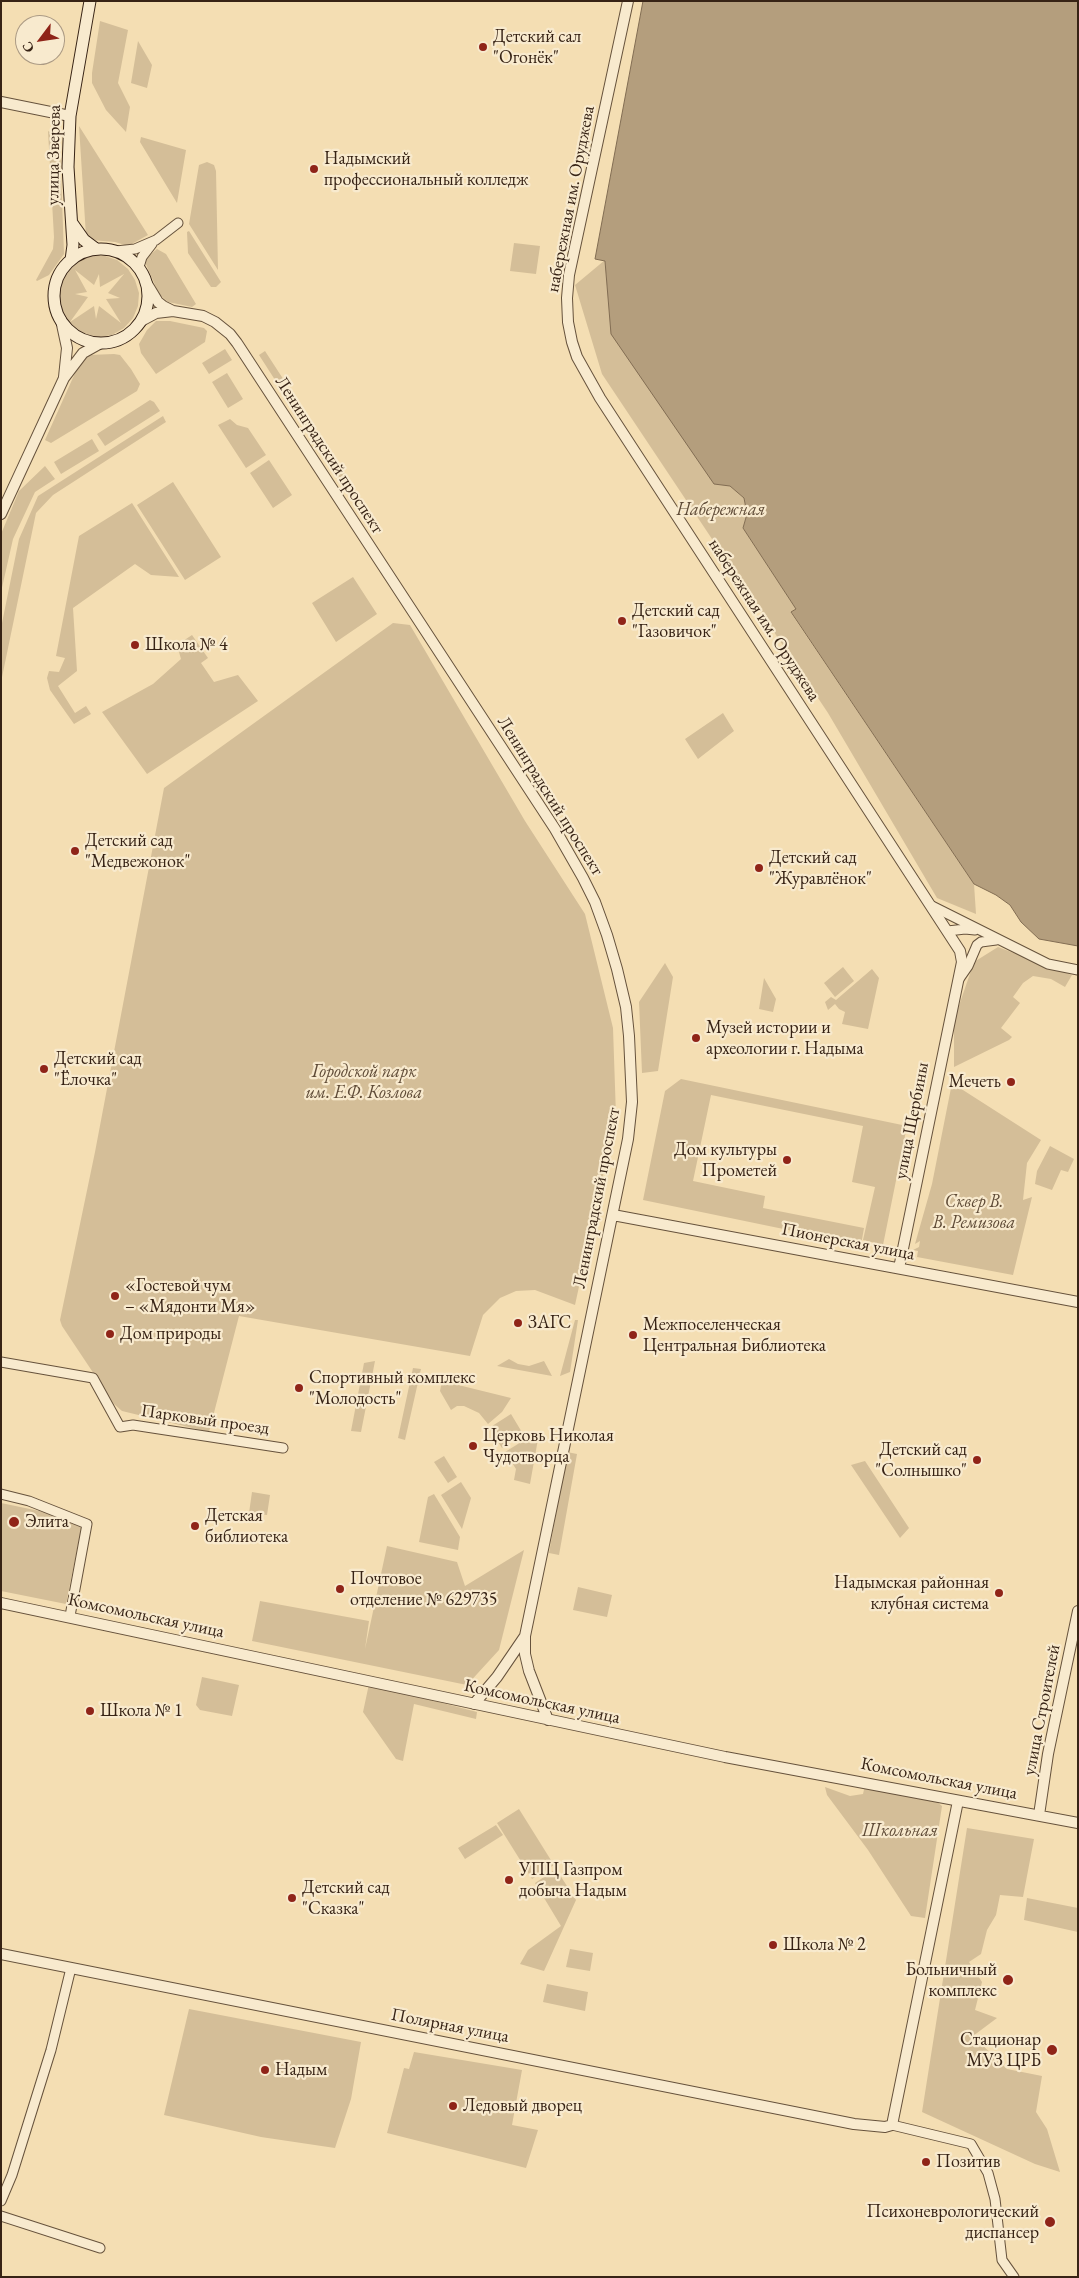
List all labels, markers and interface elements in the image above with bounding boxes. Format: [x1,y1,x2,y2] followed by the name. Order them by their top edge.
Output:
[15,15,65,65] north arrow
[493,26,581,68] place label: Детский сал "Огонёк"
[18,38,38,56] text: С
[477,41,489,53] marker: Детский сал "Огонёк"
[542,104,600,294] street label: набережная им. Оруджева
[42,105,66,205] street label: улица Зверева
[324,148,529,190] place label: Надымский профессиональный колледж
[308,163,320,175] marker: Надымский профессиональный колледж
[270,372,388,538] street label: Ленинградский проспект
[677,499,765,521] park label: Набережная
[703,535,825,705] street label: набережная им. Оруджева
[632,600,720,642] place label: Детский сад "Газовичок"
[616,615,628,627] marker: Детский сад "Газовичок"
[145,634,228,656] place label: Школа № 4
[129,639,141,651] marker: Школа № 4
[492,712,608,880] street label: Ленинградский проспект
[85,830,190,872] place label: Детский сад "Медвежонок"
[69,845,81,857] marker: Детский сад "Медвежонок"
[769,847,872,890] place label: Детский сад "Журавлёнок"
[753,862,765,874] marker: Детский сад "Журавлёнок"
[706,1017,864,1060] place label: Музей истории и археологии г. Надыма
[690,1032,702,1044] marker: Музей истории и археологии г. Надыма
[54,1048,142,1090] place label: Детский сад "Ёлочка"
[306,1061,422,1104] park label: Городской парк им. Е.Ф. Козлова
[890,1061,934,1181] street label: улица Щербины
[38,1063,50,1075] marker: Детский сад "Ёлочка"
[948,1071,1001,1093] place label: Мечеть
[1005,1076,1017,1088] marker: Мечеть
[569,1106,625,1290] street label: Ленинградский проспект
[674,1139,777,1182] place label: Дом культуры Прометей
[781,1154,793,1166] marker: Дом культуры Прометей
[933,1191,1015,1234] park label: Сквер В. В. Ремизова
[780,1218,916,1266] street label: Пионерская улица
[125,1275,255,1318] place label: «Гостевой чум – «Мядонти Мя»
[109,1290,121,1302] marker: «Гостевой чум – «Мядонти Мя»
[528,1312,571,1334] place label: ЗАГС
[643,1314,826,1356] place label: Межпоселенческая Центральная Библиотека
[512,1317,524,1329] marker: ЗАГС
[120,1323,221,1345] place label: Дом природы
[104,1328,116,1340] marker: Дом природы
[627,1329,639,1341] marker: Межпоселенческая Центральная Библиотека
[309,1367,476,1410] place label: Спортивный комплекс "Молодость"
[293,1382,305,1394] marker: Спортивный комплекс "Молодость"
[139,1400,271,1440] street label: Парковый проезд
[483,1425,614,1468] place label: Церковь Николая Чудотворца
[875,1439,967,1482] place label: Детский сад "Солнышко"
[467,1440,479,1452] marker: Церковь Николая Чудотворца
[971,1454,983,1466] marker: Детский сад "Солнышко"
[205,1505,288,1548] place label: Детская библиотека
[25,1511,69,1533] place label: Элита
[7,1515,21,1529] marker: Элита
[189,1520,201,1532] marker: Детская библиотека
[350,1568,497,1610] place label: Почтовое отделение № 629735
[834,1572,989,1615] place label: Надымская районная клубная система
[334,1583,346,1595] marker: Почтовое отделение № 629735
[993,1587,1005,1599] marker: Надымская районная клубная система
[66,1589,226,1643] street label: Комсомольская улица
[1019,1643,1065,1777] street label: улица Строителей
[462,1675,622,1729] street label: Комсомольская улица
[100,1700,183,1722] place label: Школа № 1
[84,1705,96,1717] marker: Школа № 1
[859,1753,1019,1805] street label: Комсомольская улица
[862,1820,938,1842] park label: Школьная
[519,1859,627,1902] place label: УПЦ Газпром добыча Надым
[503,1874,515,1886] marker: УПЦ Газпром добыча Надым
[302,1877,390,1920] place label: Детский сад "Сказка"
[286,1892,298,1904] marker: Детский сад "Сказка"
[783,1934,866,1956] place label: Школа № 2
[767,1939,779,1951] marker: Школа № 2
[905,1959,997,2002] place label: Больничный комплекс
[1001,1973,1015,1987] marker: Больничный комплекс
[389,2004,511,2048] street label: Полярная улица
[960,2029,1041,2072] place label: Стационар МУЗ ЦРБ
[1045,2043,1059,2057] marker: Стационар МУЗ ЦРБ
[275,2059,327,2081] place label: Надым
[259,2064,271,2076] marker: Надым
[463,2095,582,2117] place label: Ледовый дворец
[447,2100,459,2112] marker: Ледовый дворец
[936,2151,1000,2173] place label: Позитив
[920,2156,932,2168] marker: Позитив
[866,2201,1039,2244] place label: Психоневрологический диспансер
[1043,2215,1057,2229] marker: Психоневрологический диспансер

